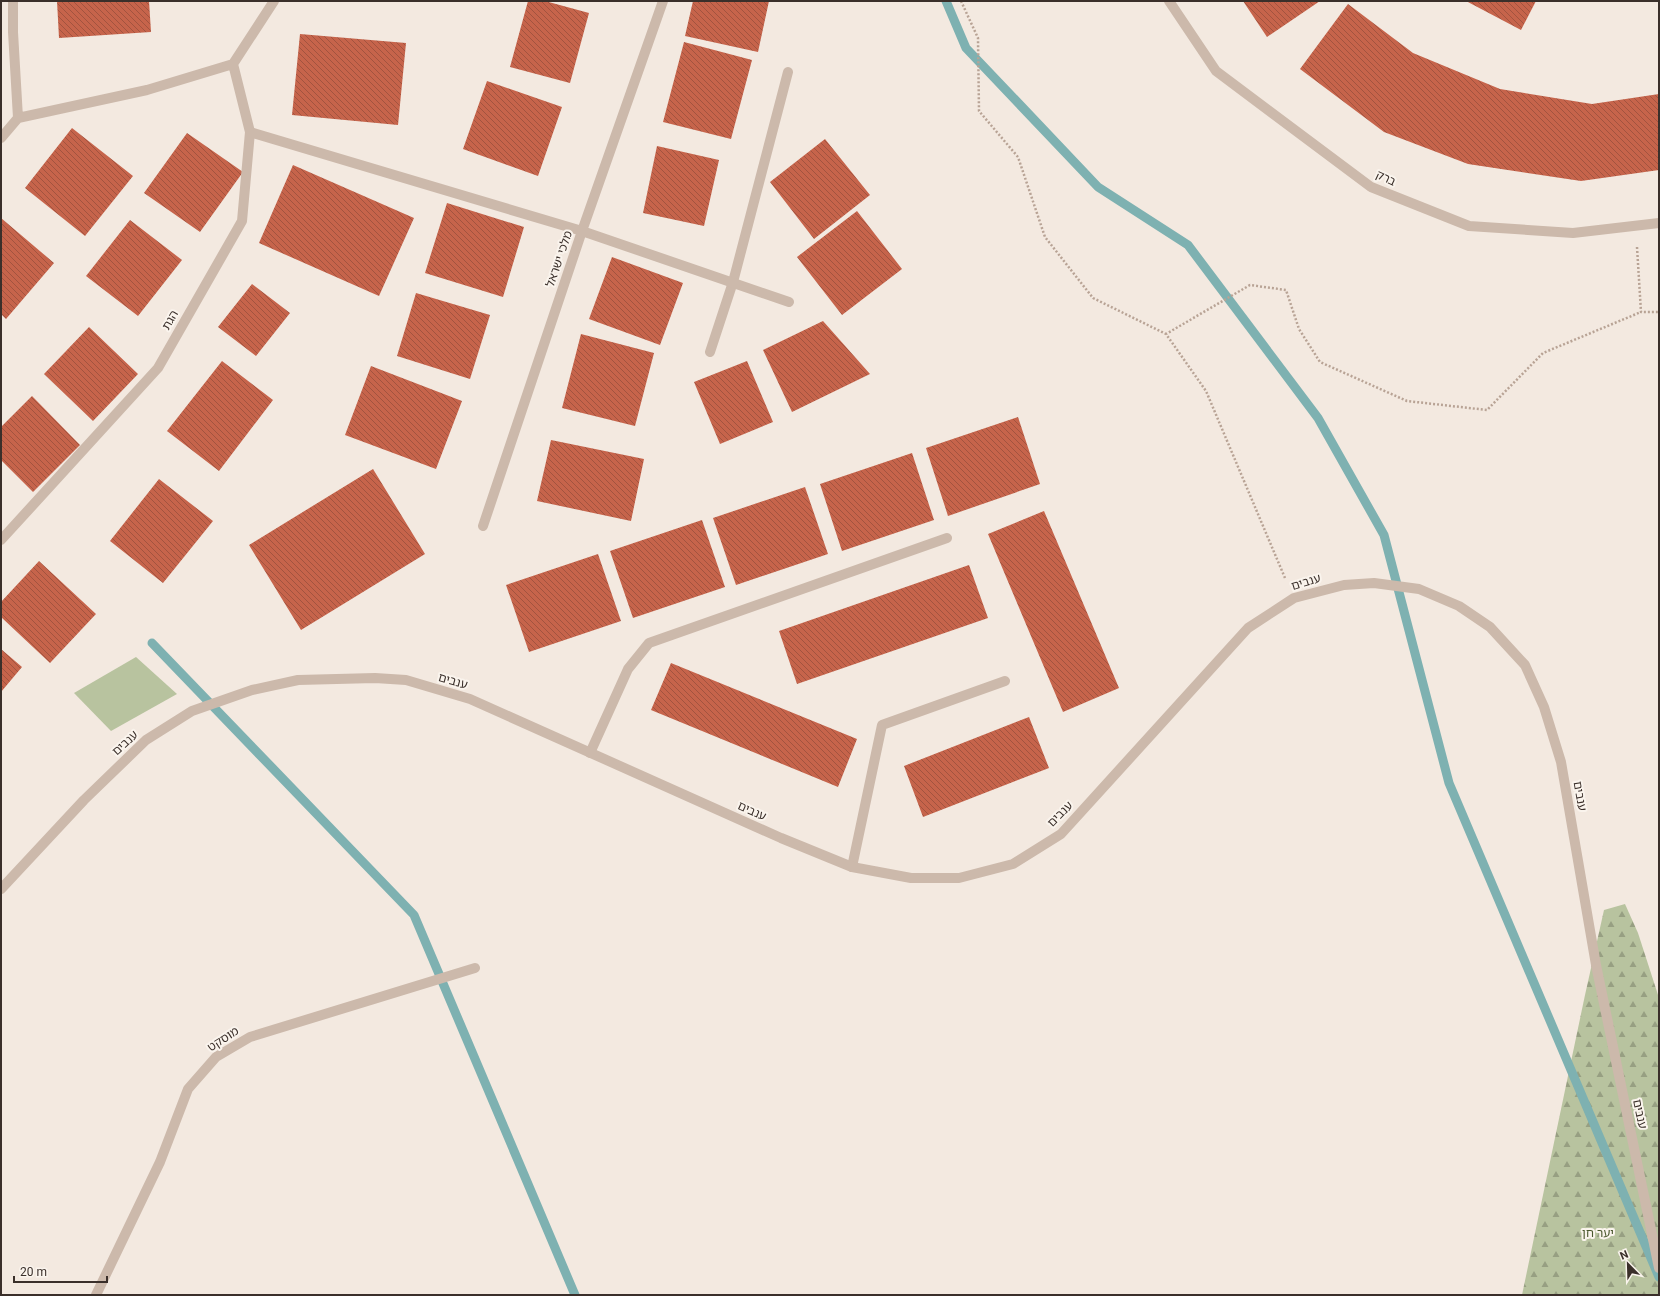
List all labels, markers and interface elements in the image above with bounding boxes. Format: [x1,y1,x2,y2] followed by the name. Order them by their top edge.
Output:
[1374,167,1398,189] street label: ברק
[543,229,575,289] street label: מלכי ישראל
[159,308,181,332] street label: הגת
[1290,571,1322,593] street label: ענבים
[437,670,469,692] street label: ענבים
[109,728,141,758] street label: ענבים
[1571,780,1589,812] street label: ענבים
[1044,798,1076,830] street label: ענבים
[735,799,769,823] street label: ענבים
[205,1024,241,1054] street label: מוסקט
[1630,1098,1650,1130] street label: ענבים
[1582,1226,1614,1240] park label: יער חן
[1608,1244,1648,1284] north arrow
[1618,1248,1631,1263] text: N
[14,1258,107,1284] scale bar
[20,1265,47,1279] text: 20 m

